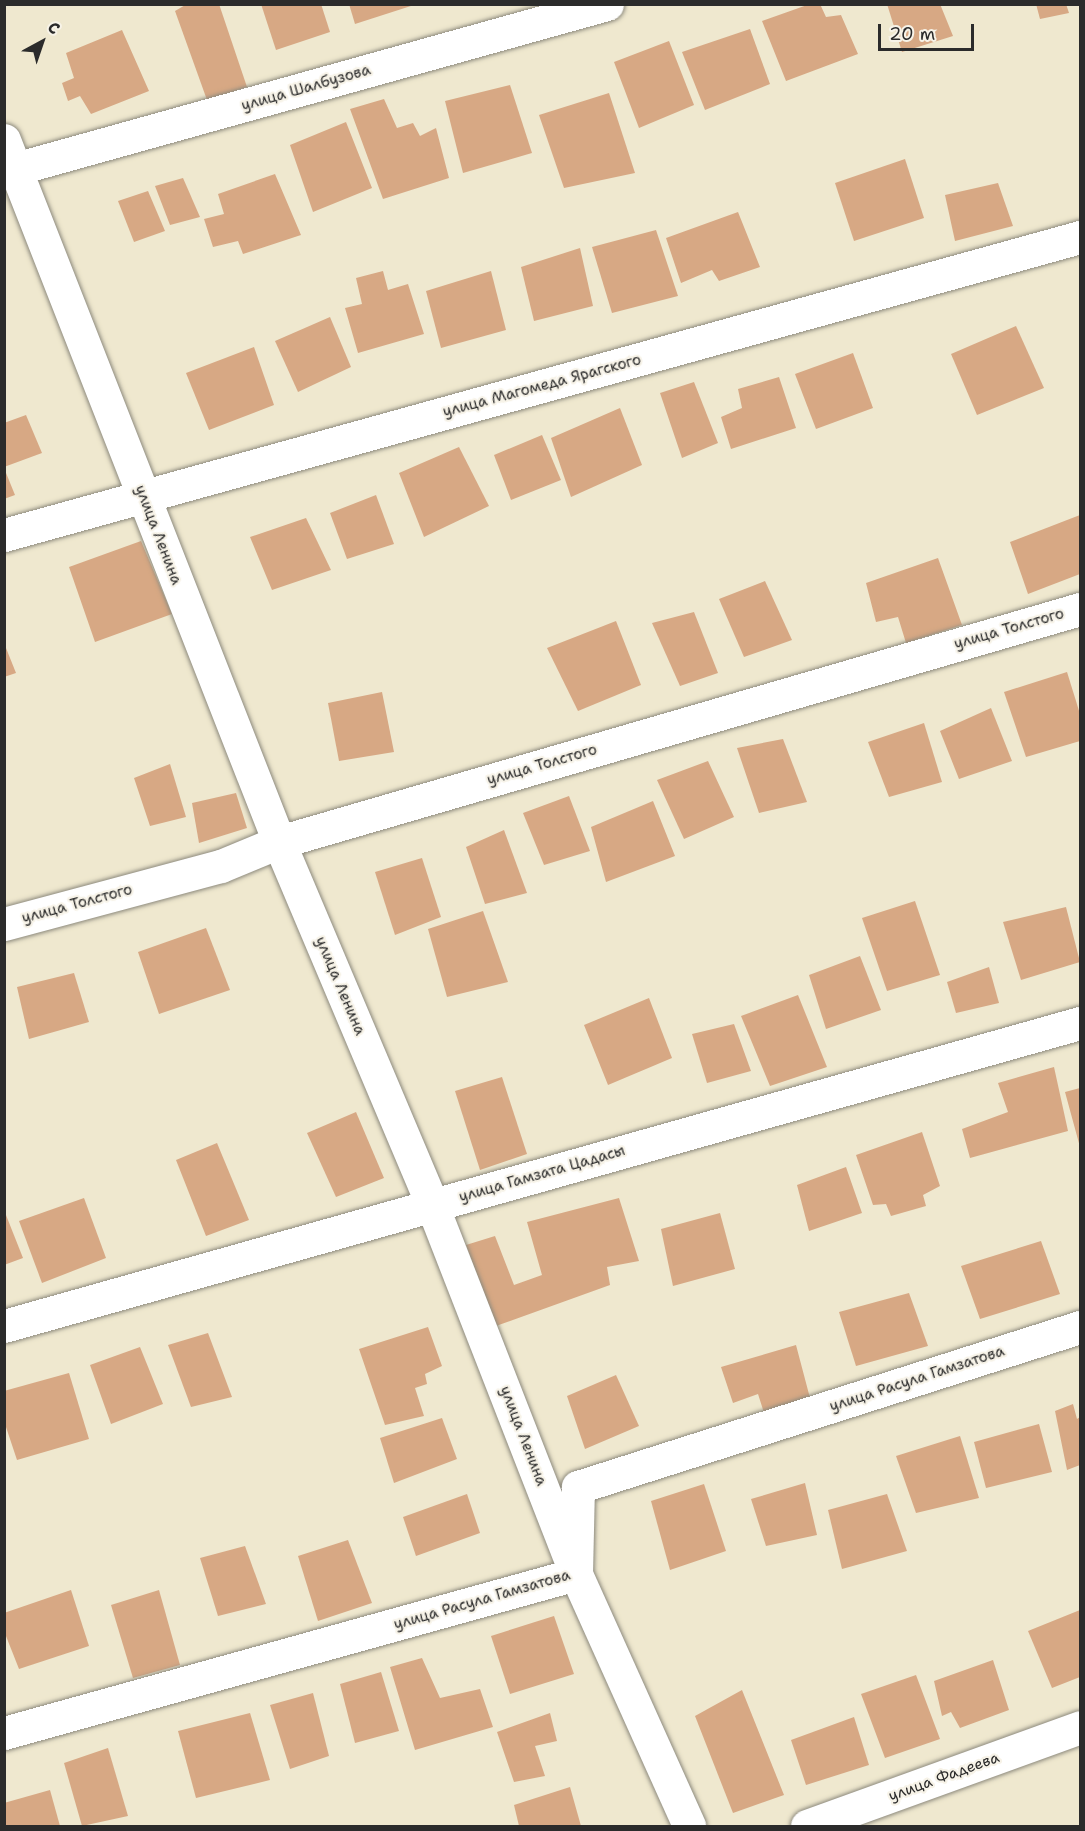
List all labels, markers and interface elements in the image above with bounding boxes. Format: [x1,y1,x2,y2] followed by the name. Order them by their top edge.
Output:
[12,12,72,72] north arrow
[881,12,977,50] scale bar
[43,17,64,39] text: С
[889,22,935,46] text: 20 m
[239,61,373,115] street label: улица Шалбузова
[441,351,643,421] street label: улица Магомеда Ярагского
[131,483,185,587] street label: улица Ленина
[952,605,1066,653] street label: улица Толстого
[485,741,599,789] street label: улица Толстого
[20,881,134,927] street label: улица Толстого
[311,934,369,1038] street label: улица Ленина
[457,1142,627,1206] street label: улица Гамзата Цадасы
[827,1342,1007,1416] street label: улица Расула Гамзатова
[496,1384,550,1488] street label: улица Ленина
[392,1566,572,1634] street label: улица Расула Гамзатова
[886,1749,1002,1805] street label: улица Фадеева

